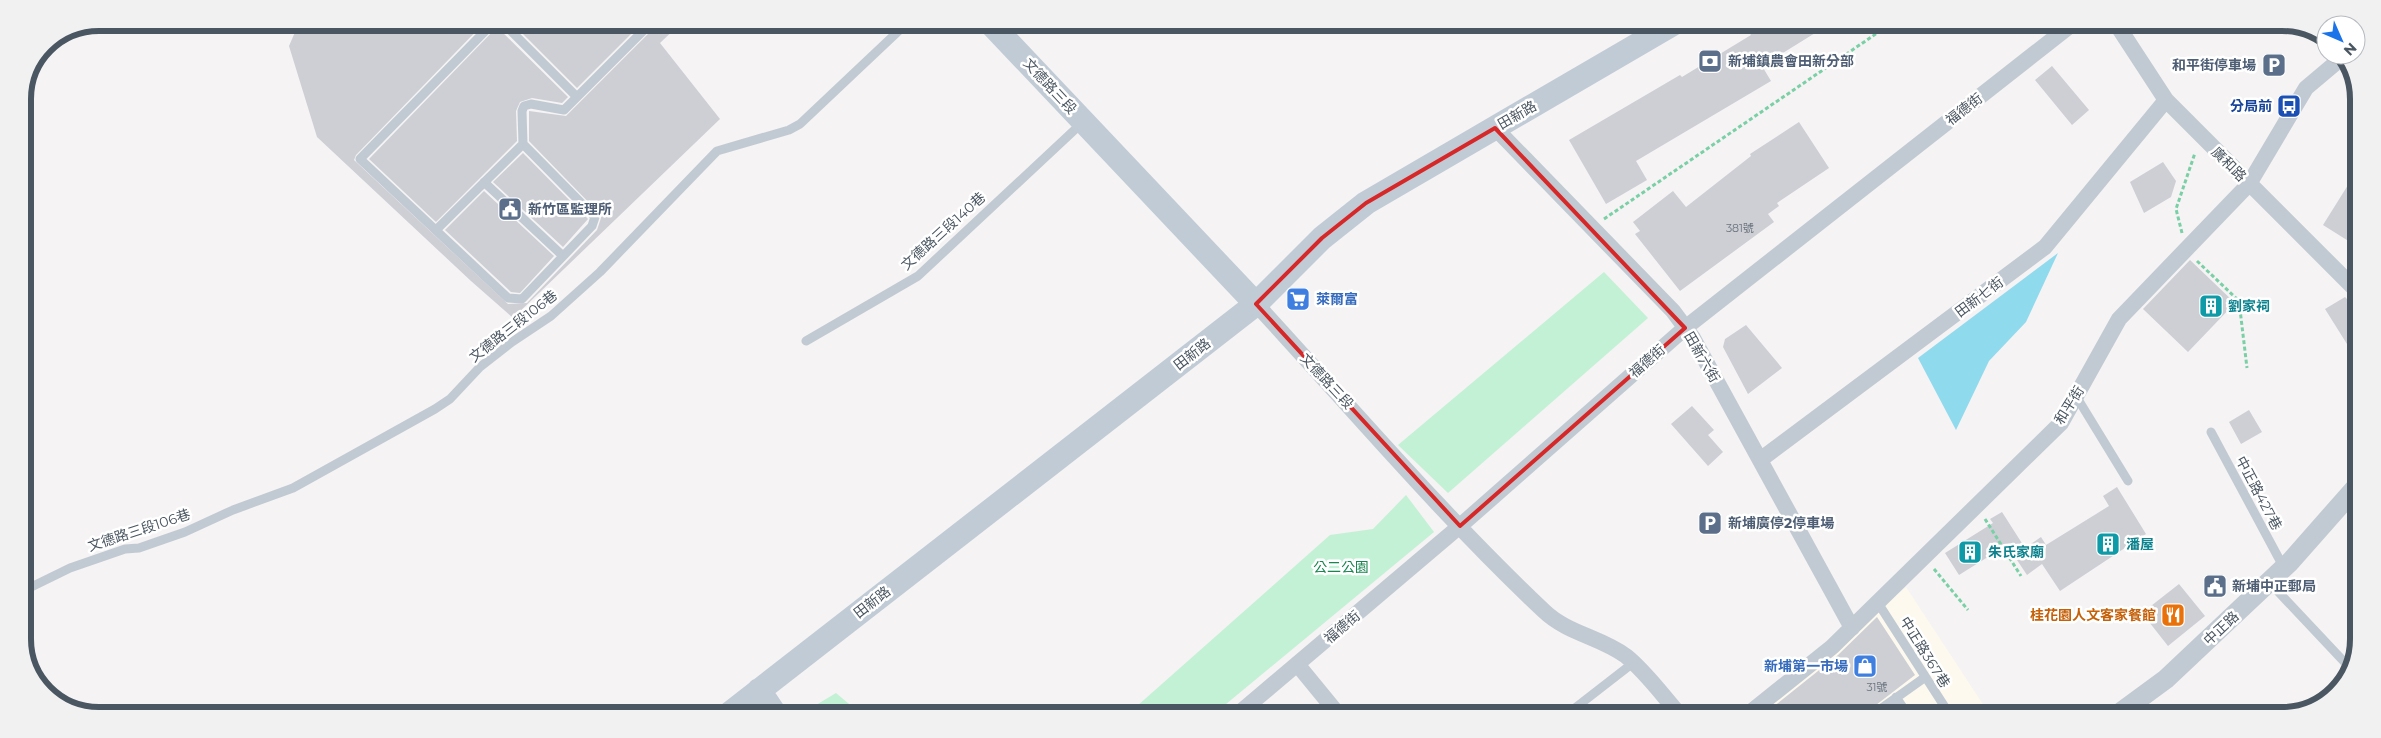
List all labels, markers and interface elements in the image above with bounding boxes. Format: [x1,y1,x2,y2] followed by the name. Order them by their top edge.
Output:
[2316,15,2366,65] north arrow
[2340,39,2361,60] text: N
[1697,48,1723,74] bank icon: 新埔鎮農會田新分部
[1728,52,1854,70] place label: 新埔鎮農會田新分部
[2261,52,2287,78] parking icon: 和平街停車場
[1020,54,1080,118] street label: 文德路三段
[2172,56,2256,74] place label: 和平街停車場
[1942,89,1986,129] street label: 福德街
[2276,93,2302,119] bus stop icon: 分局前
[1494,97,1540,133] street label: 田新路
[2230,97,2272,115] place label: 分局前
[2208,143,2250,185] street label: 廣和路
[897,188,989,274] street label: 文德路三段140巷
[497,196,523,222] public building icon: 新竹區監理所
[528,200,612,218] place label: 新竹區監理所
[1726,221,1754,235] house number: 381號
[1951,273,2007,321] street label: 田新七街
[465,286,561,366] street label: 文德路三段106巷
[1285,286,1311,312] supermarket icon: 萊爾富
[1316,290,1358,308] place label: 萊爾富
[2198,293,2224,319] building icon: 劉家祠
[2228,297,2270,315] place label: 劉家祠
[1680,328,1724,386] street label: 田新六街
[1170,334,1214,374] street label: 田新路
[1625,340,1669,382] street label: 福德街
[1297,349,1357,413] street label: 文德路三段
[2050,382,2088,428] street label: 和平街
[2232,453,2286,533] street label: 中正路427巷
[85,505,193,555] street label: 文德路三段106巷
[1697,510,1723,536] parking icon: 新埔廣停2停車場
[1728,514,1834,532] place label: 新埔廣停2停車場
[2095,531,2121,557] building icon: 潘屋
[2126,535,2154,553] place label: 潘屋
[1957,539,1983,565] building icon: 朱氏家廟
[1988,543,2044,561] place label: 朱氏家廟
[1313,558,1369,576] park label: 公二公園
[2202,573,2228,599] public building icon: 新埔中正郵局
[2232,577,2316,595] place label: 新埔中正郵局
[850,582,894,622] street label: 田新路
[2160,602,2186,628] restaurant icon: 桂花園人文客家餐館
[2030,606,2156,624] place label: 桂花園人文客家餐館
[1320,607,1364,647] street label: 福德街
[2200,607,2242,649] street label: 中正路
[1896,613,1954,691] street label: 中正路367巷
[1852,653,1878,679] shop icon: 新埔第一市場
[1764,657,1848,675] place label: 新埔第一市場
[1866,680,1888,694] house number: 31號

